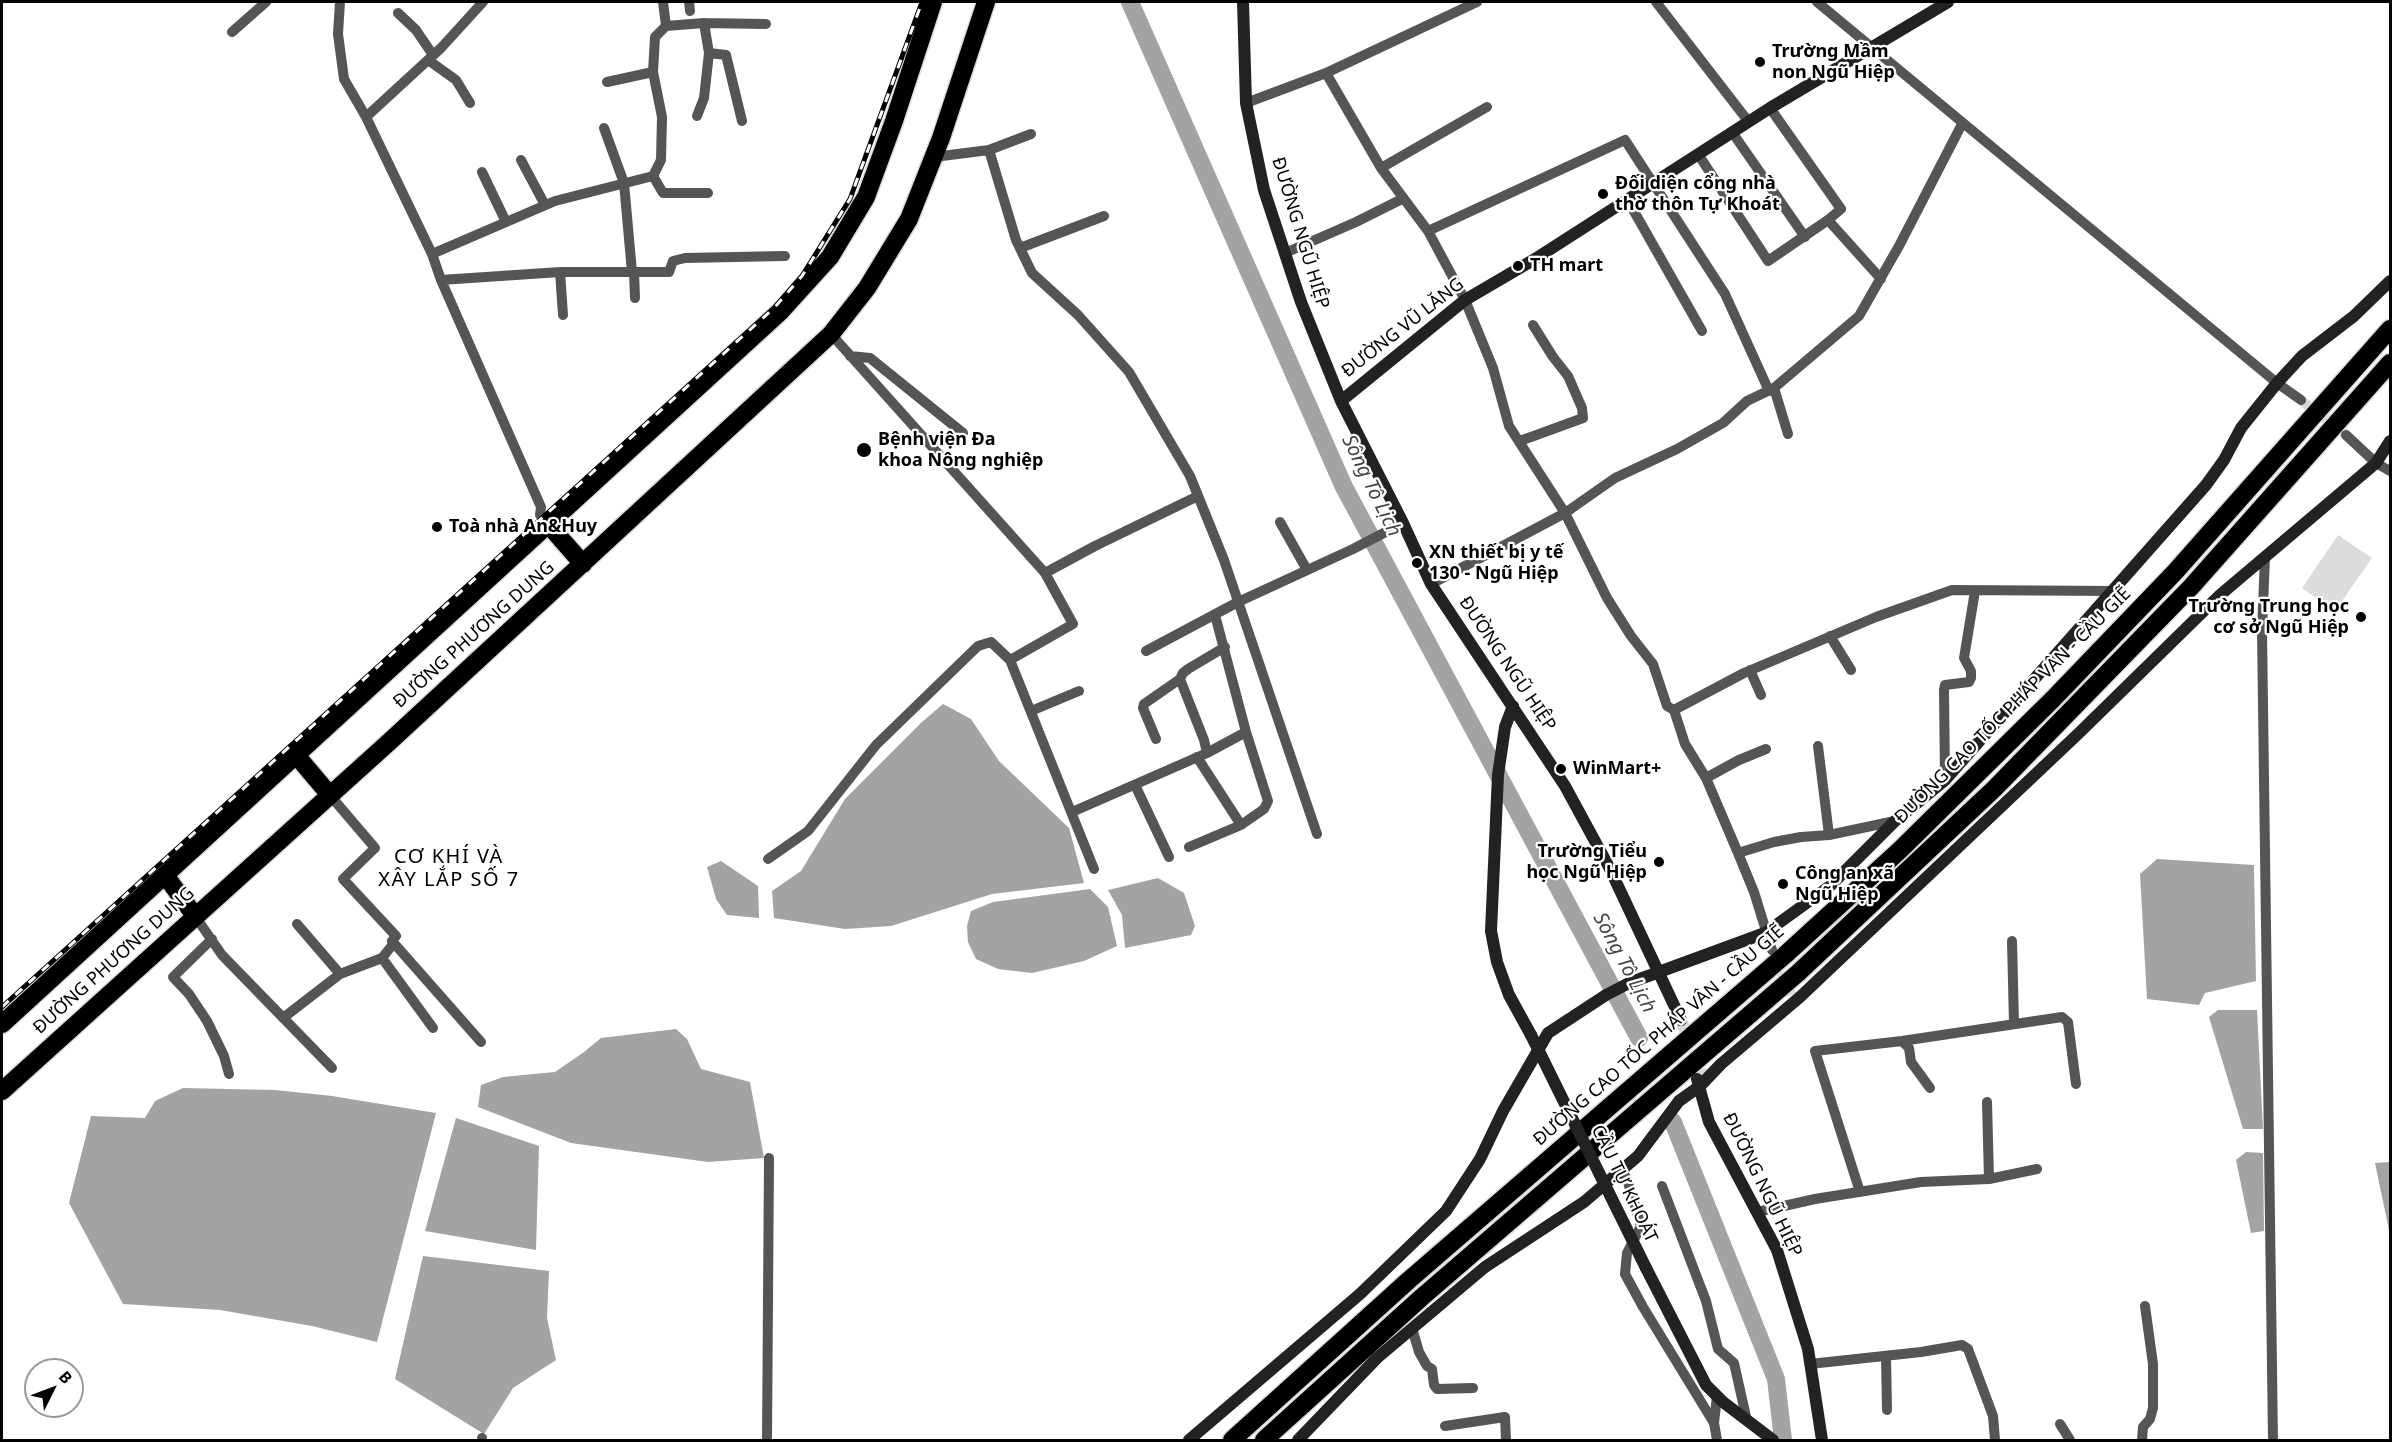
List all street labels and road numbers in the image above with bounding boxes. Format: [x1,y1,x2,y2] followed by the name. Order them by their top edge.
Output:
[1267,155,1333,311] street label: ĐƯỜNG NGŨ HIỆP
[1338,274,1468,382] street label: ĐƯỜNG VŨ LĂNG
[389,557,559,713] street label: ĐƯỜNG PHƯƠNG DUNG
[1890,583,2136,829] street label: ĐƯỜNG CAO TỐC PHÁP VÂN - CẦU GIẼ
[1454,593,1560,735] street label: ĐƯỜNG NGŨ HIỆP
[29,883,199,1039] street label: ĐƯỜNG PHƯƠNG DUNG
[1529,921,1789,1151] street label: ĐƯỜNG CAO TỐC PHÁP VÂN - CẦU GIẼ
[1718,1109,1806,1261] street label: ĐƯỜNG NGŨ HIỆP
[1586,1122,1662,1246] street label: CẦU TỰ KHOÁT

